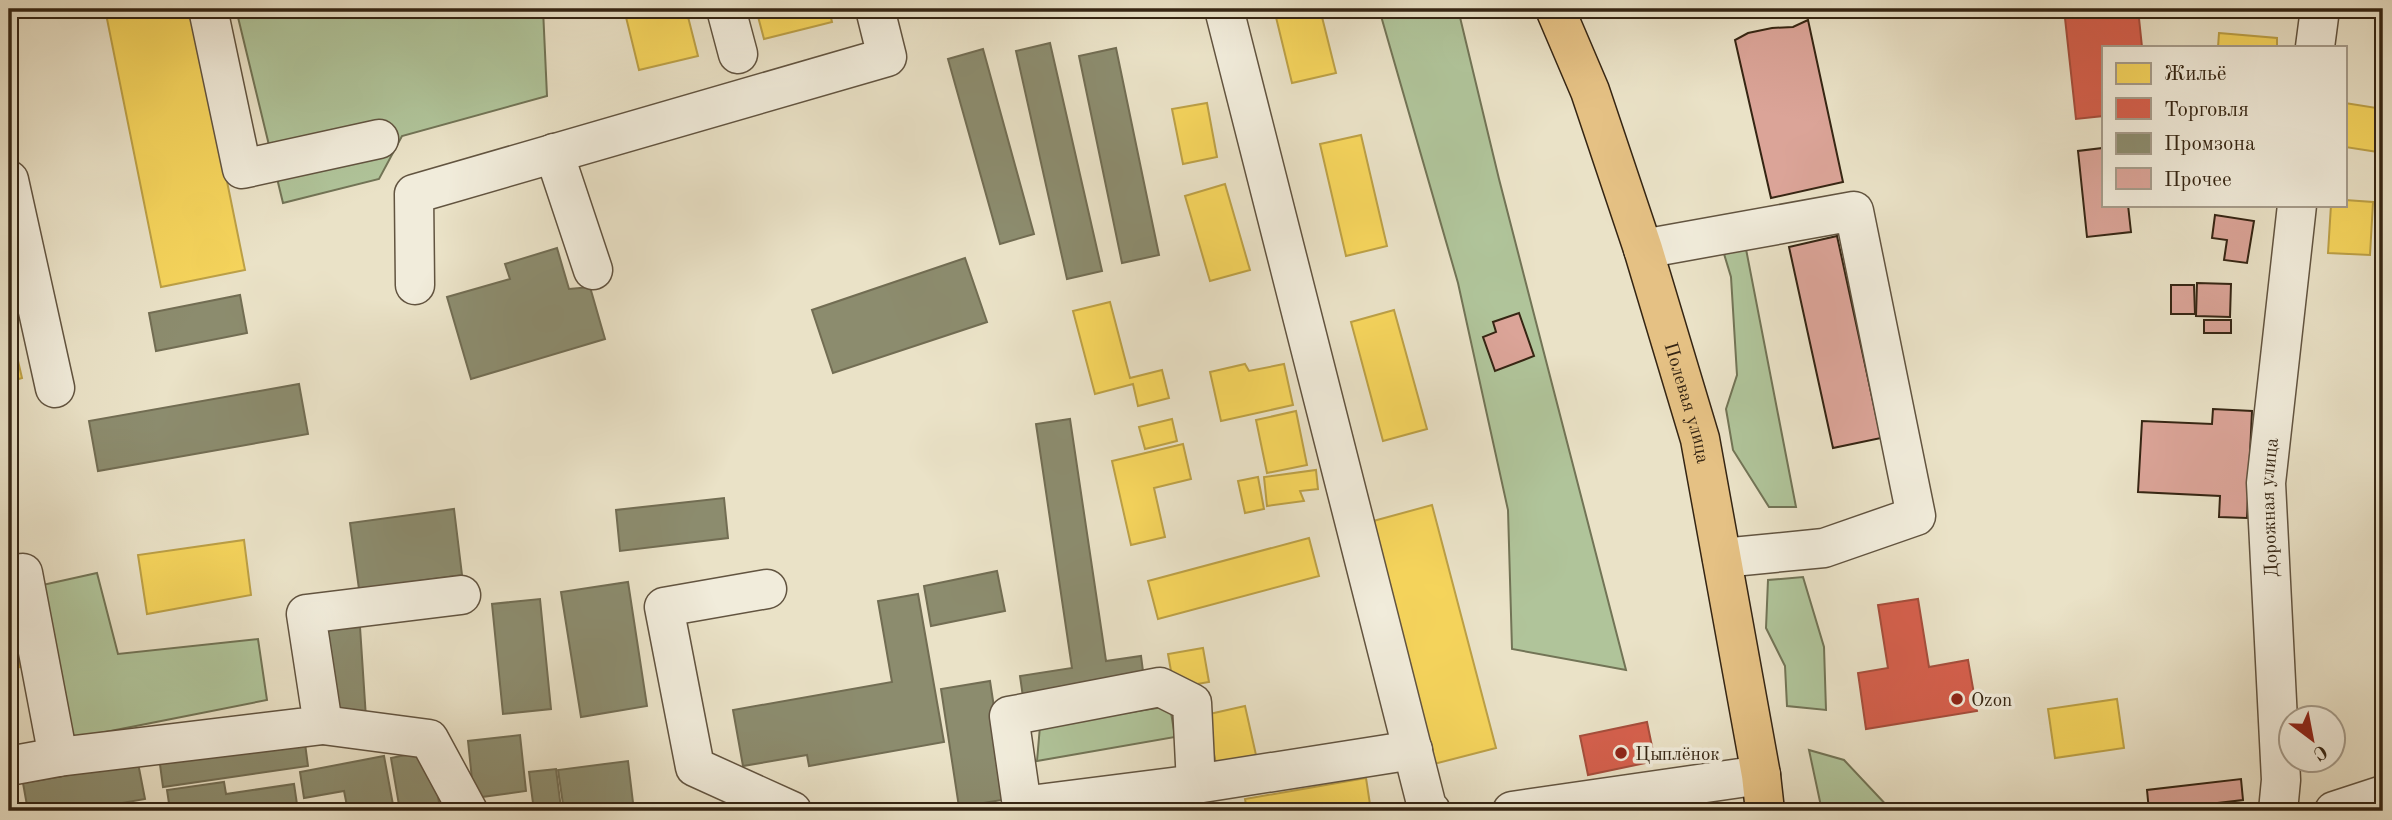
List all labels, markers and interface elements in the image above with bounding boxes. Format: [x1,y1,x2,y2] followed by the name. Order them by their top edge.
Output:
[2102,46,2346,206] legend
[2164,64,2227,85] text: Жильё
[2164,100,2249,121] text: Торговля
[2164,134,2255,155] text: Промзона
[2164,170,2232,191] text: Прочее
[1660,340,1711,466] street label: Полевая улица
[2259,436,2283,578] street label: Дорожная улица
[1949,691,1965,707] marker: Ozon
[1971,692,2012,711] place label: Ozon
[2276,704,2346,774] north arrow
[2309,740,2330,763] text: С
[1613,745,1629,761] marker: Цыплёнок
[1635,746,1720,765] place label: Цыплёнок

